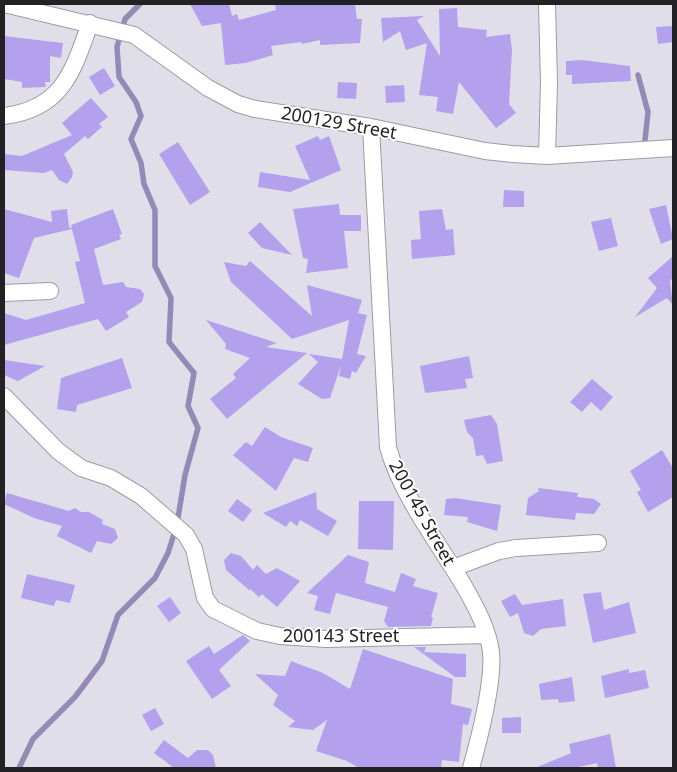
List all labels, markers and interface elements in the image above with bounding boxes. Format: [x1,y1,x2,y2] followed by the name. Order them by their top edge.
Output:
[280,100,399,144] street label: 200129 Street
[384,456,462,570] street label: 200145 Street
[283,623,400,647] street label: 200143 Street

